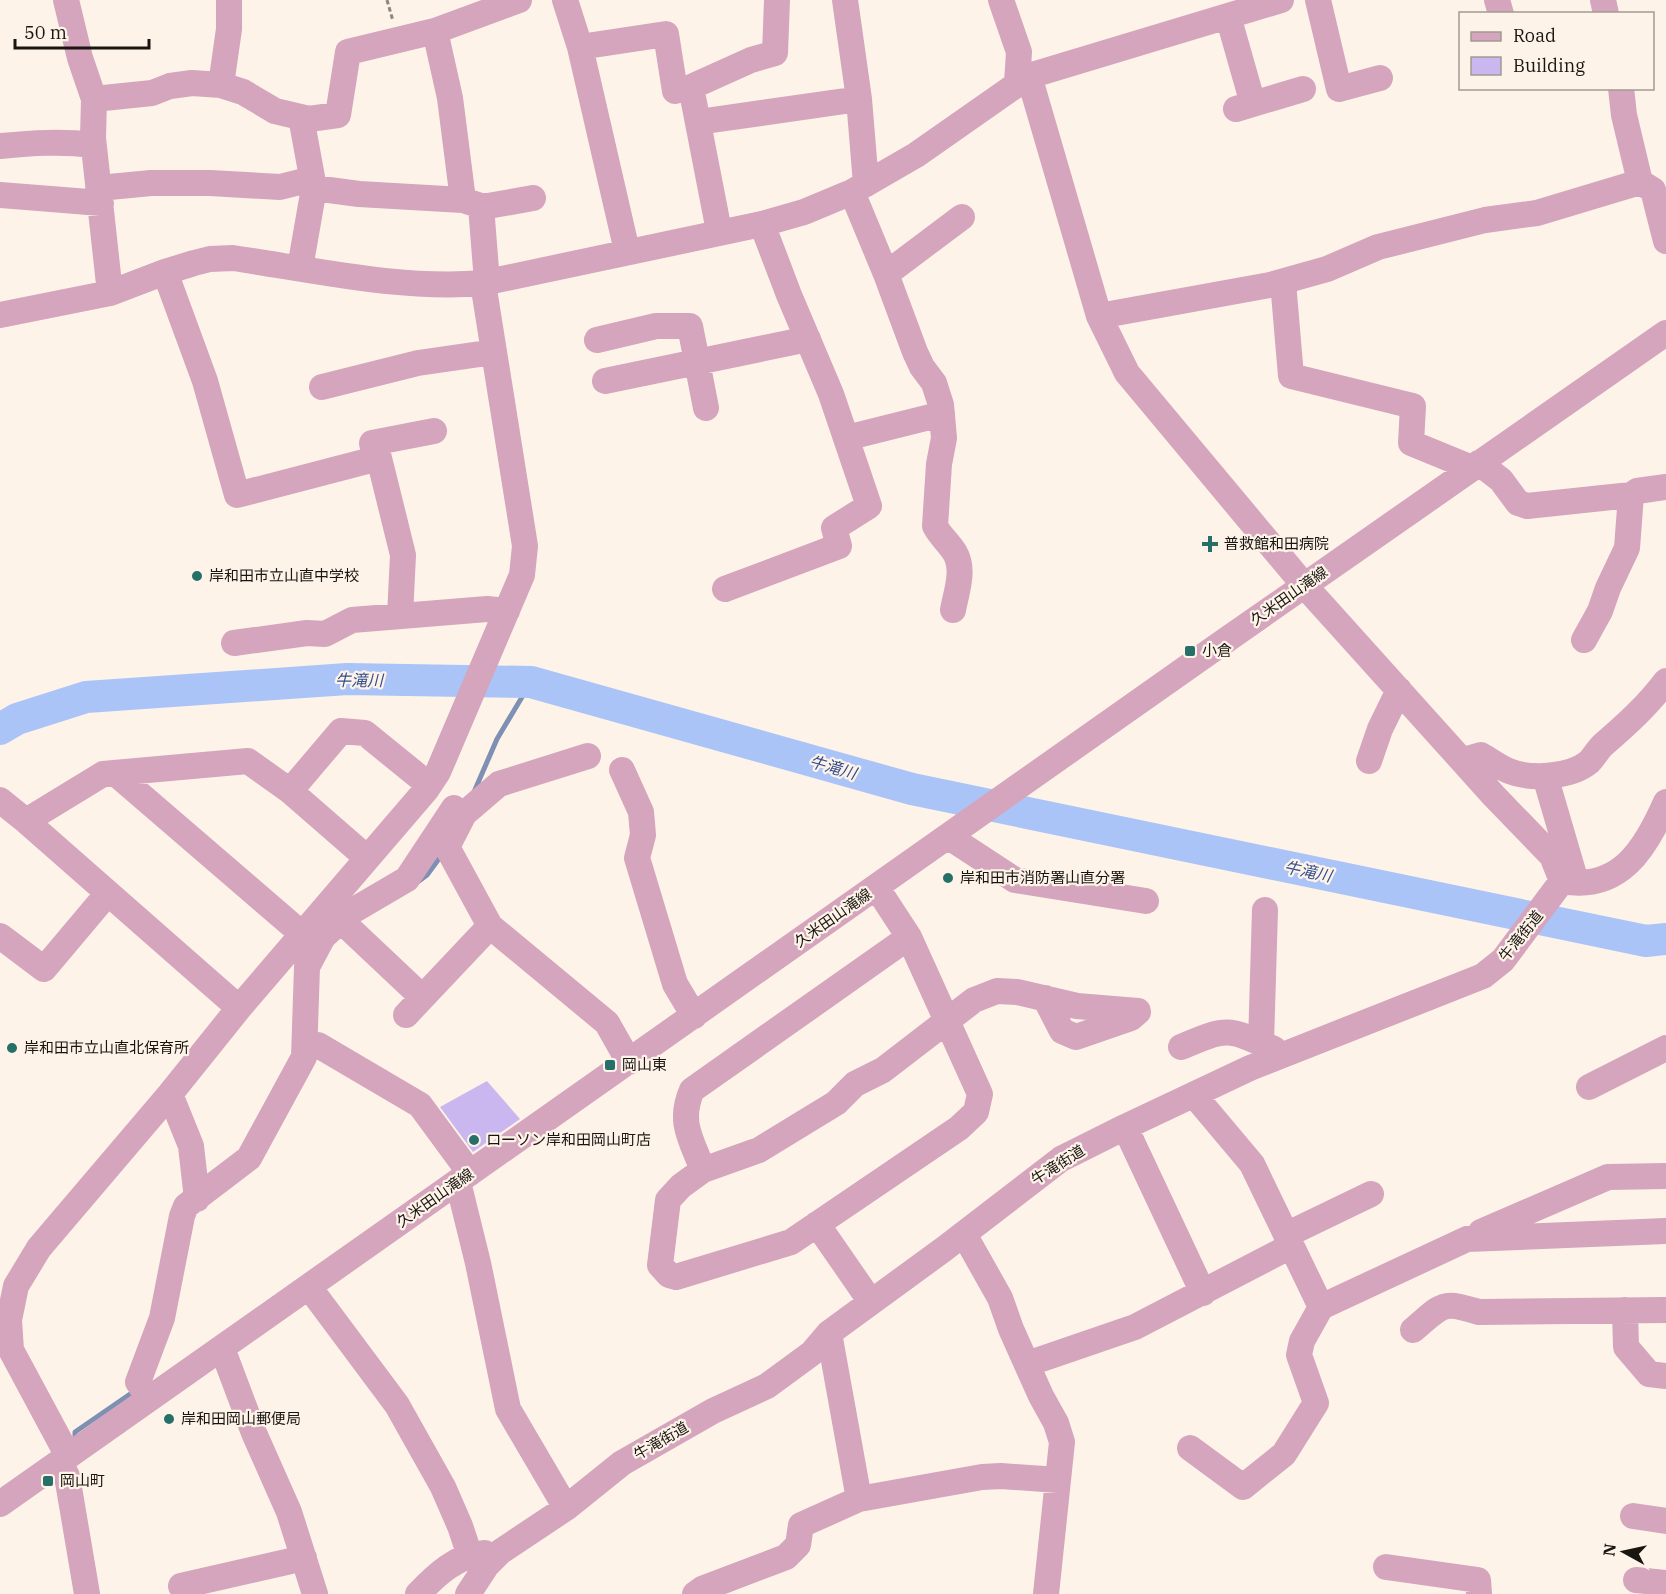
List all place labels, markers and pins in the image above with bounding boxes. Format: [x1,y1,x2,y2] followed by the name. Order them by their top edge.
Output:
[1224,534,1329,553] place label: 普救館和田病院
[1201,535,1219,553] marker: 普救館和田病院
[209,566,359,585] place label: 岸和田市立山直中学校
[190,569,204,583] marker: 岸和田市立山直中学校
[1202,641,1232,660] place label: 小倉
[1183,644,1197,658] marker: 小倉
[960,868,1125,887] place label: 岸和田市消防署山直分署
[941,871,955,885] marker: 岸和田市消防署山直分署
[24,1038,189,1057] place label: 岸和田市立山直北保育所
[5,1041,19,1055] marker: 岸和田市立山直北保育所
[622,1055,667,1074] place label: 岡山東
[603,1058,617,1072] marker: 岡山東
[486,1130,651,1149] place label: ローソン岸和田岡山町店
[467,1133,481,1147] marker: ローソン岸和田岡山町店
[181,1409,301,1428] place label: 岸和田岡山郵便局
[162,1412,176,1426] marker: 岸和田岡山郵便局
[60,1471,105,1490] place label: 岡山町
[41,1474,55,1488] marker: 岡山町

